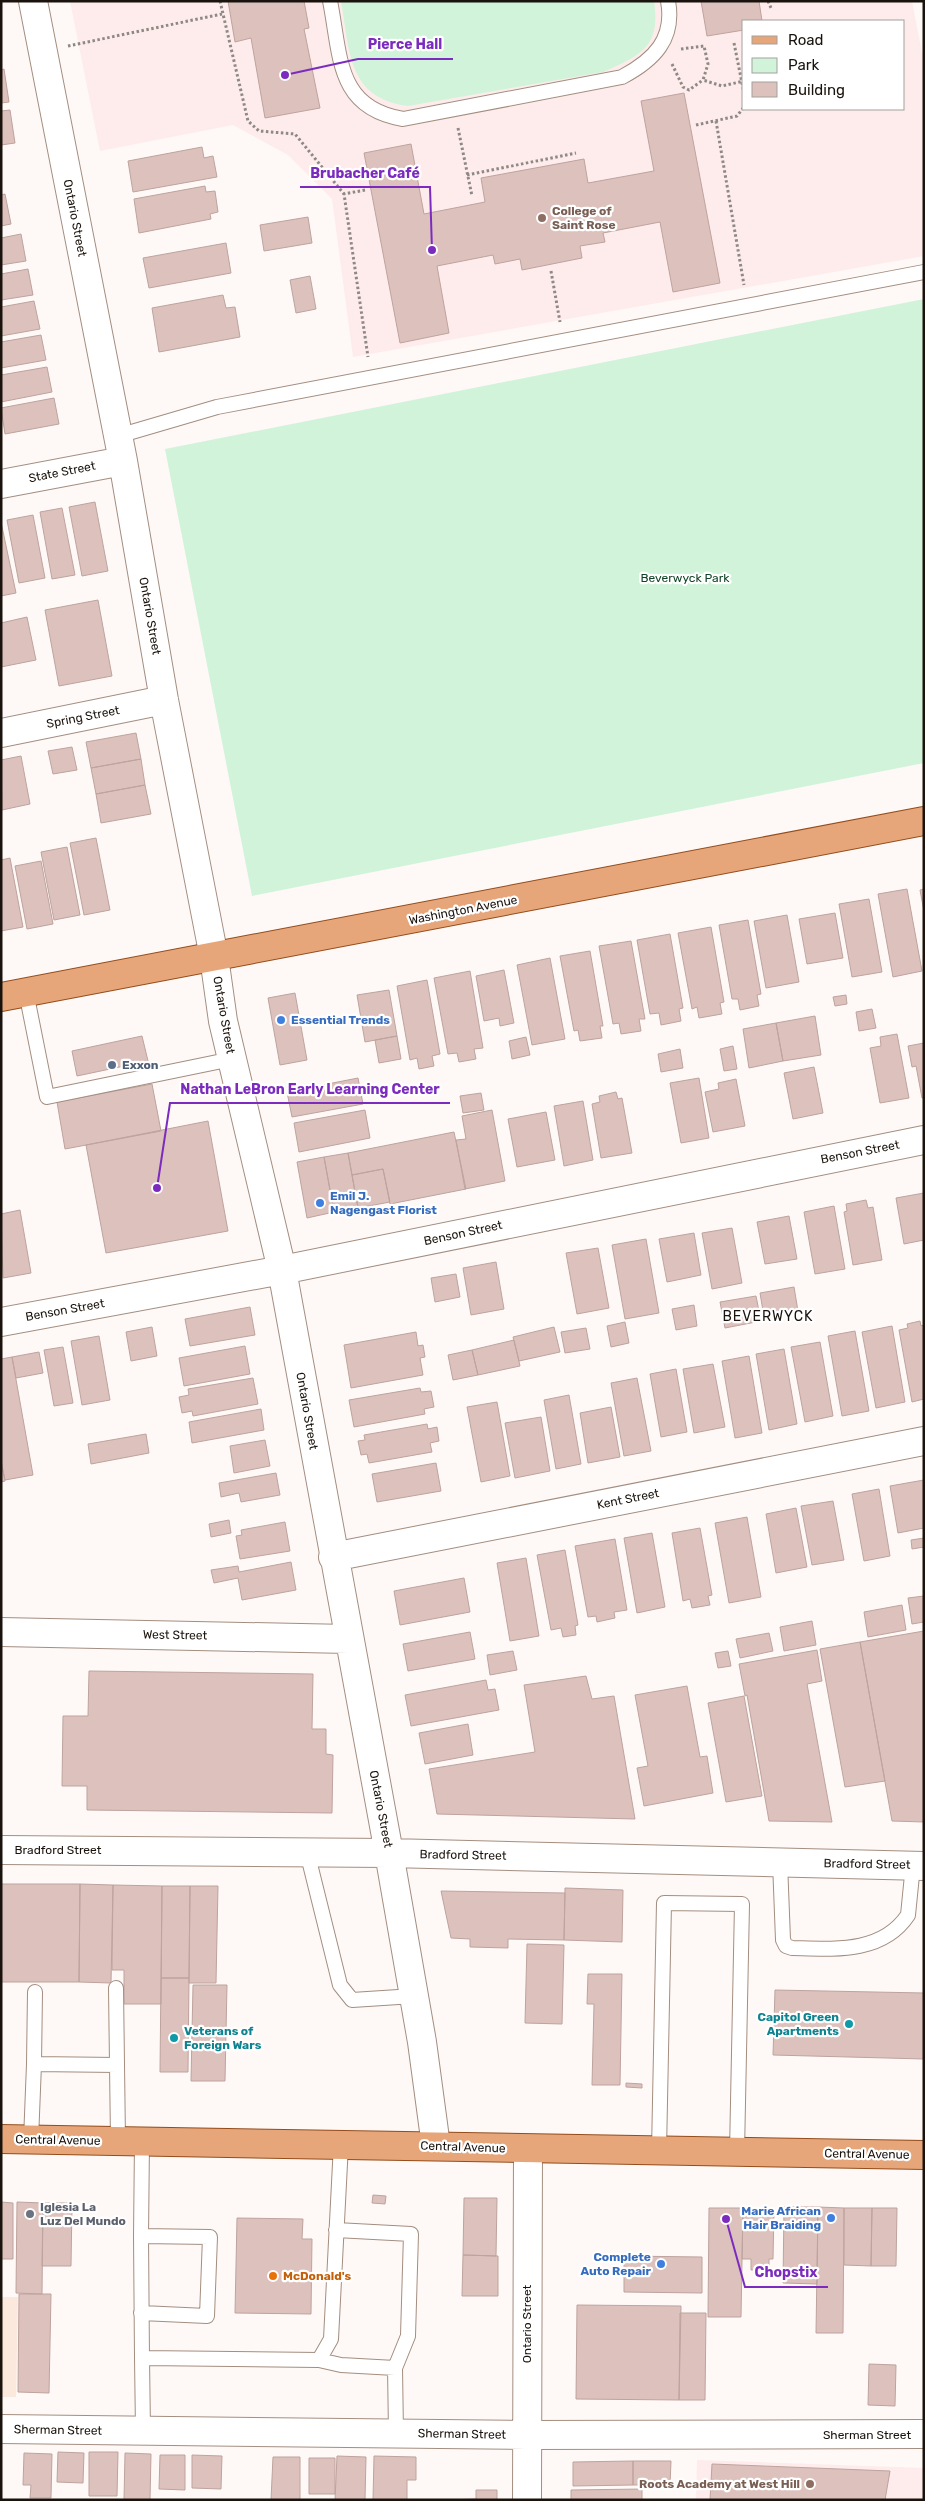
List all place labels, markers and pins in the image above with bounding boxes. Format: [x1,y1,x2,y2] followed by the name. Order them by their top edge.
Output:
[358,30,453,59] callout: Pierce Hall
[300,158,430,187] callout: Brubacher Café
[552,204,616,232] place label: College of Saint Rose
[536,212,548,224] marker: College of Saint Rose
[291,1013,390,1027] place label: Essential Trends
[275,1014,287,1026] marker: Essential Trends
[122,1058,159,1072] place label: Exxon
[106,1059,118,1071] marker: Exxon
[170,1074,450,1103] callout: Nathan LeBron Early Learning Center
[330,1189,437,1217] place label: Emil J. Nagengast Florist
[314,1197,326,1209] marker: Emil J. Nagengast Florist
[758,2010,839,2038] place label: Capitol Green Apartments
[843,2018,855,2030] marker: Capitol Green Apartments
[184,2024,262,2052] place label: Veterans of Foreign Wars
[168,2032,180,2044] marker: Veterans of Foreign Wars
[40,2200,126,2228] place label: Iglesia La Luz Del Mundo
[741,2204,821,2232] place label: Marie African Hair Braiding
[24,2208,36,2220] marker: Iglesia La Luz Del Mundo
[825,2212,837,2224] marker: Marie African Hair Braiding
[580,2250,652,2278] place label: Complete Auto Repair
[655,2258,667,2270] marker: Complete Auto Repair
[745,2258,828,2287] callout: Chopstix
[283,2269,351,2283] place label: McDonald's
[267,2270,279,2282] marker: McDonald's
[639,2477,800,2491] place label: Roots Academy at West Hill
[804,2478,816,2490] marker: Roots Academy at West Hill

